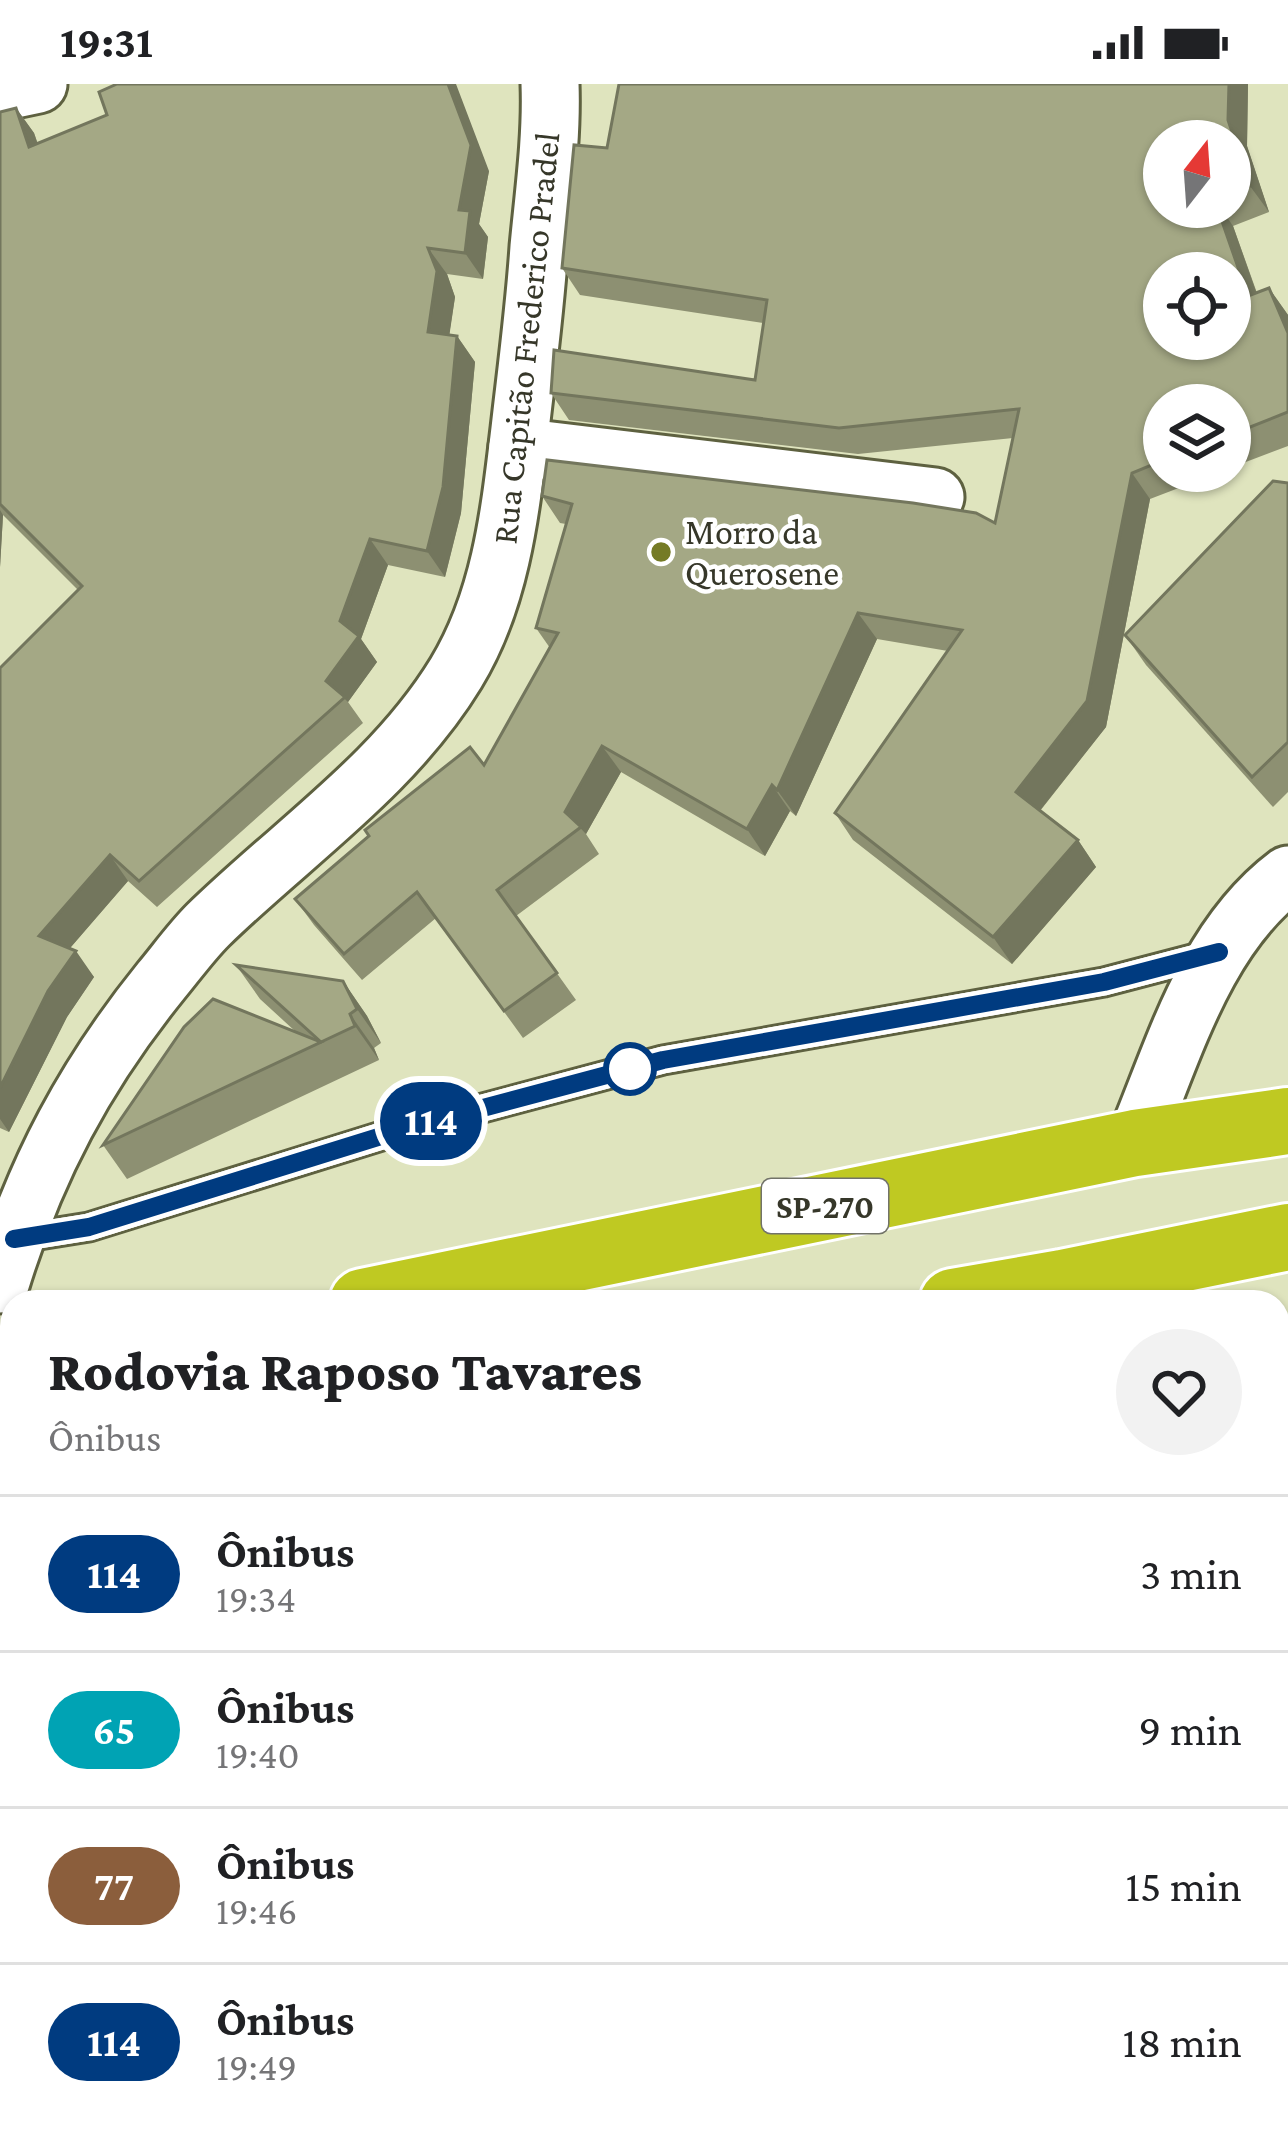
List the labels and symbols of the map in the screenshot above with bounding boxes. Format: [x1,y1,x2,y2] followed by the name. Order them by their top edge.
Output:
[1143,120,1251,228] north arrow
[484,130,568,546] street label: Rua Capitão Frederico Pradel
[685,512,839,593] place label: Morro da Querosene
[648,539,674,565] marker: Morro da Querosene
[605,1044,655,1094] unlabelled marker
[362,1082,500,1160] line badge: 114
[762,1179,888,1233] road number: SP-270

